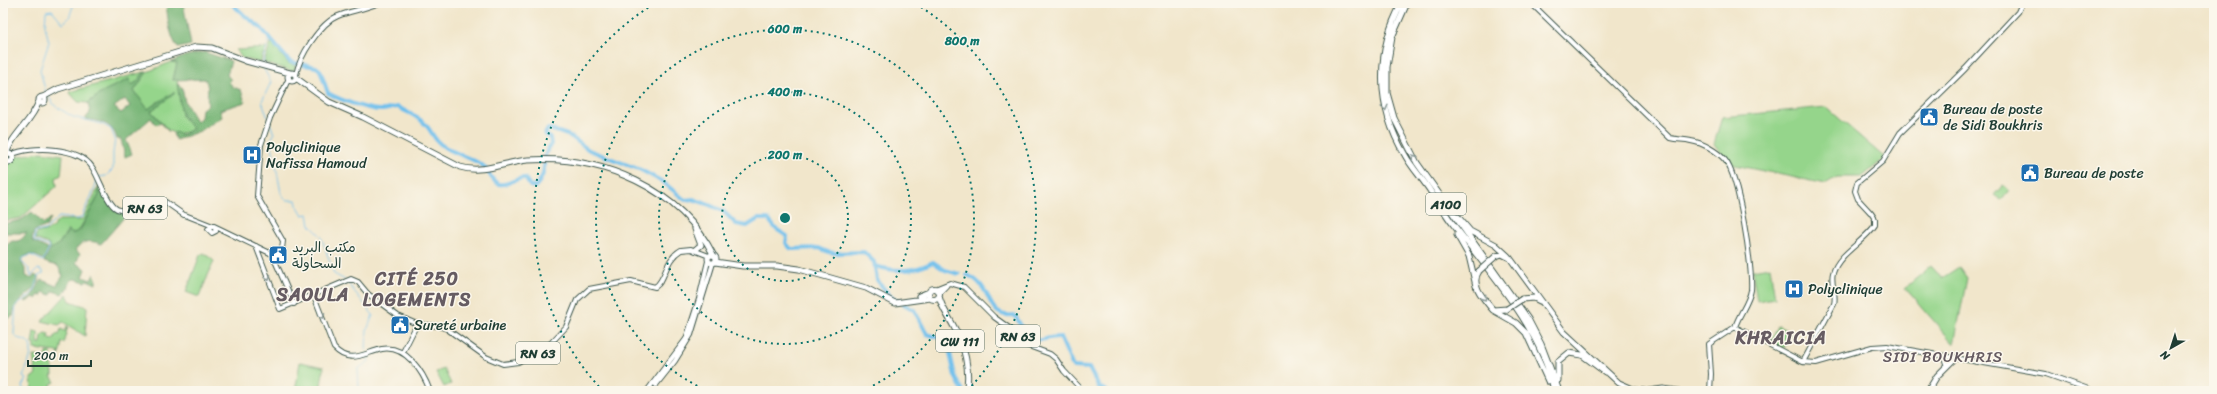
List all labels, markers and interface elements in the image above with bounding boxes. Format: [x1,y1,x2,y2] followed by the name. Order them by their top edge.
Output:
[767,18,803,40] text: 600 m
[944,30,980,52] text: 800 m
[766,81,803,103] text: 400 m
[1943,97,2043,138] place label: Bureau de poste de Sidi Boukhris
[1380,105,1388,111] one-way arrow
[1918,106,1940,128] public building icon: Bureau de poste de Sidi Boukhris
[266,135,368,176] place label: Polyclinique Nafissa Hamoud
[241,144,263,166] hospital icon: Polyclinique Nafissa Hamoud
[767,144,803,166] text: 200 m
[1411,154,1418,161] one-way arrow
[2044,161,2144,186] place label: Bureau de poste
[2019,162,2041,184] public building icon: Bureau de poste
[1426,193,1466,215] road number: A100
[123,197,167,219] road number: RN 63
[778,211,792,225] centre of rings
[292,235,356,276] place label: مكتب البريد السحاولة
[267,244,289,266] public building icon: مكتب البريد السحاولة
[363,263,471,316] district label: CITÉ 250 LOGEMENTS
[263,275,271,282] one-way arrow
[1808,277,1883,302] place label: Polyclinique
[1783,278,1805,300] hospital icon: Polyclinique
[276,279,349,311] district label: SAOULA
[1479,294,1487,301] one-way arrow
[318,313,326,320] one-way arrow
[414,313,507,338] place label: Sureté urbaine
[389,314,411,336] public building icon: Sureté urbaine
[1734,322,1827,354] district label: KHRAICIA
[996,325,1040,347] road number: RN 63
[2151,328,2191,368] north arrow
[936,330,984,352] road number: CW 111
[28,342,91,368] scale bar
[516,342,560,364] road number: RN 63
[1883,344,2003,370] district label: SIDI BOUKHRIS
[34,345,68,367] text: 200 m
[2156,345,2175,366] text: N

